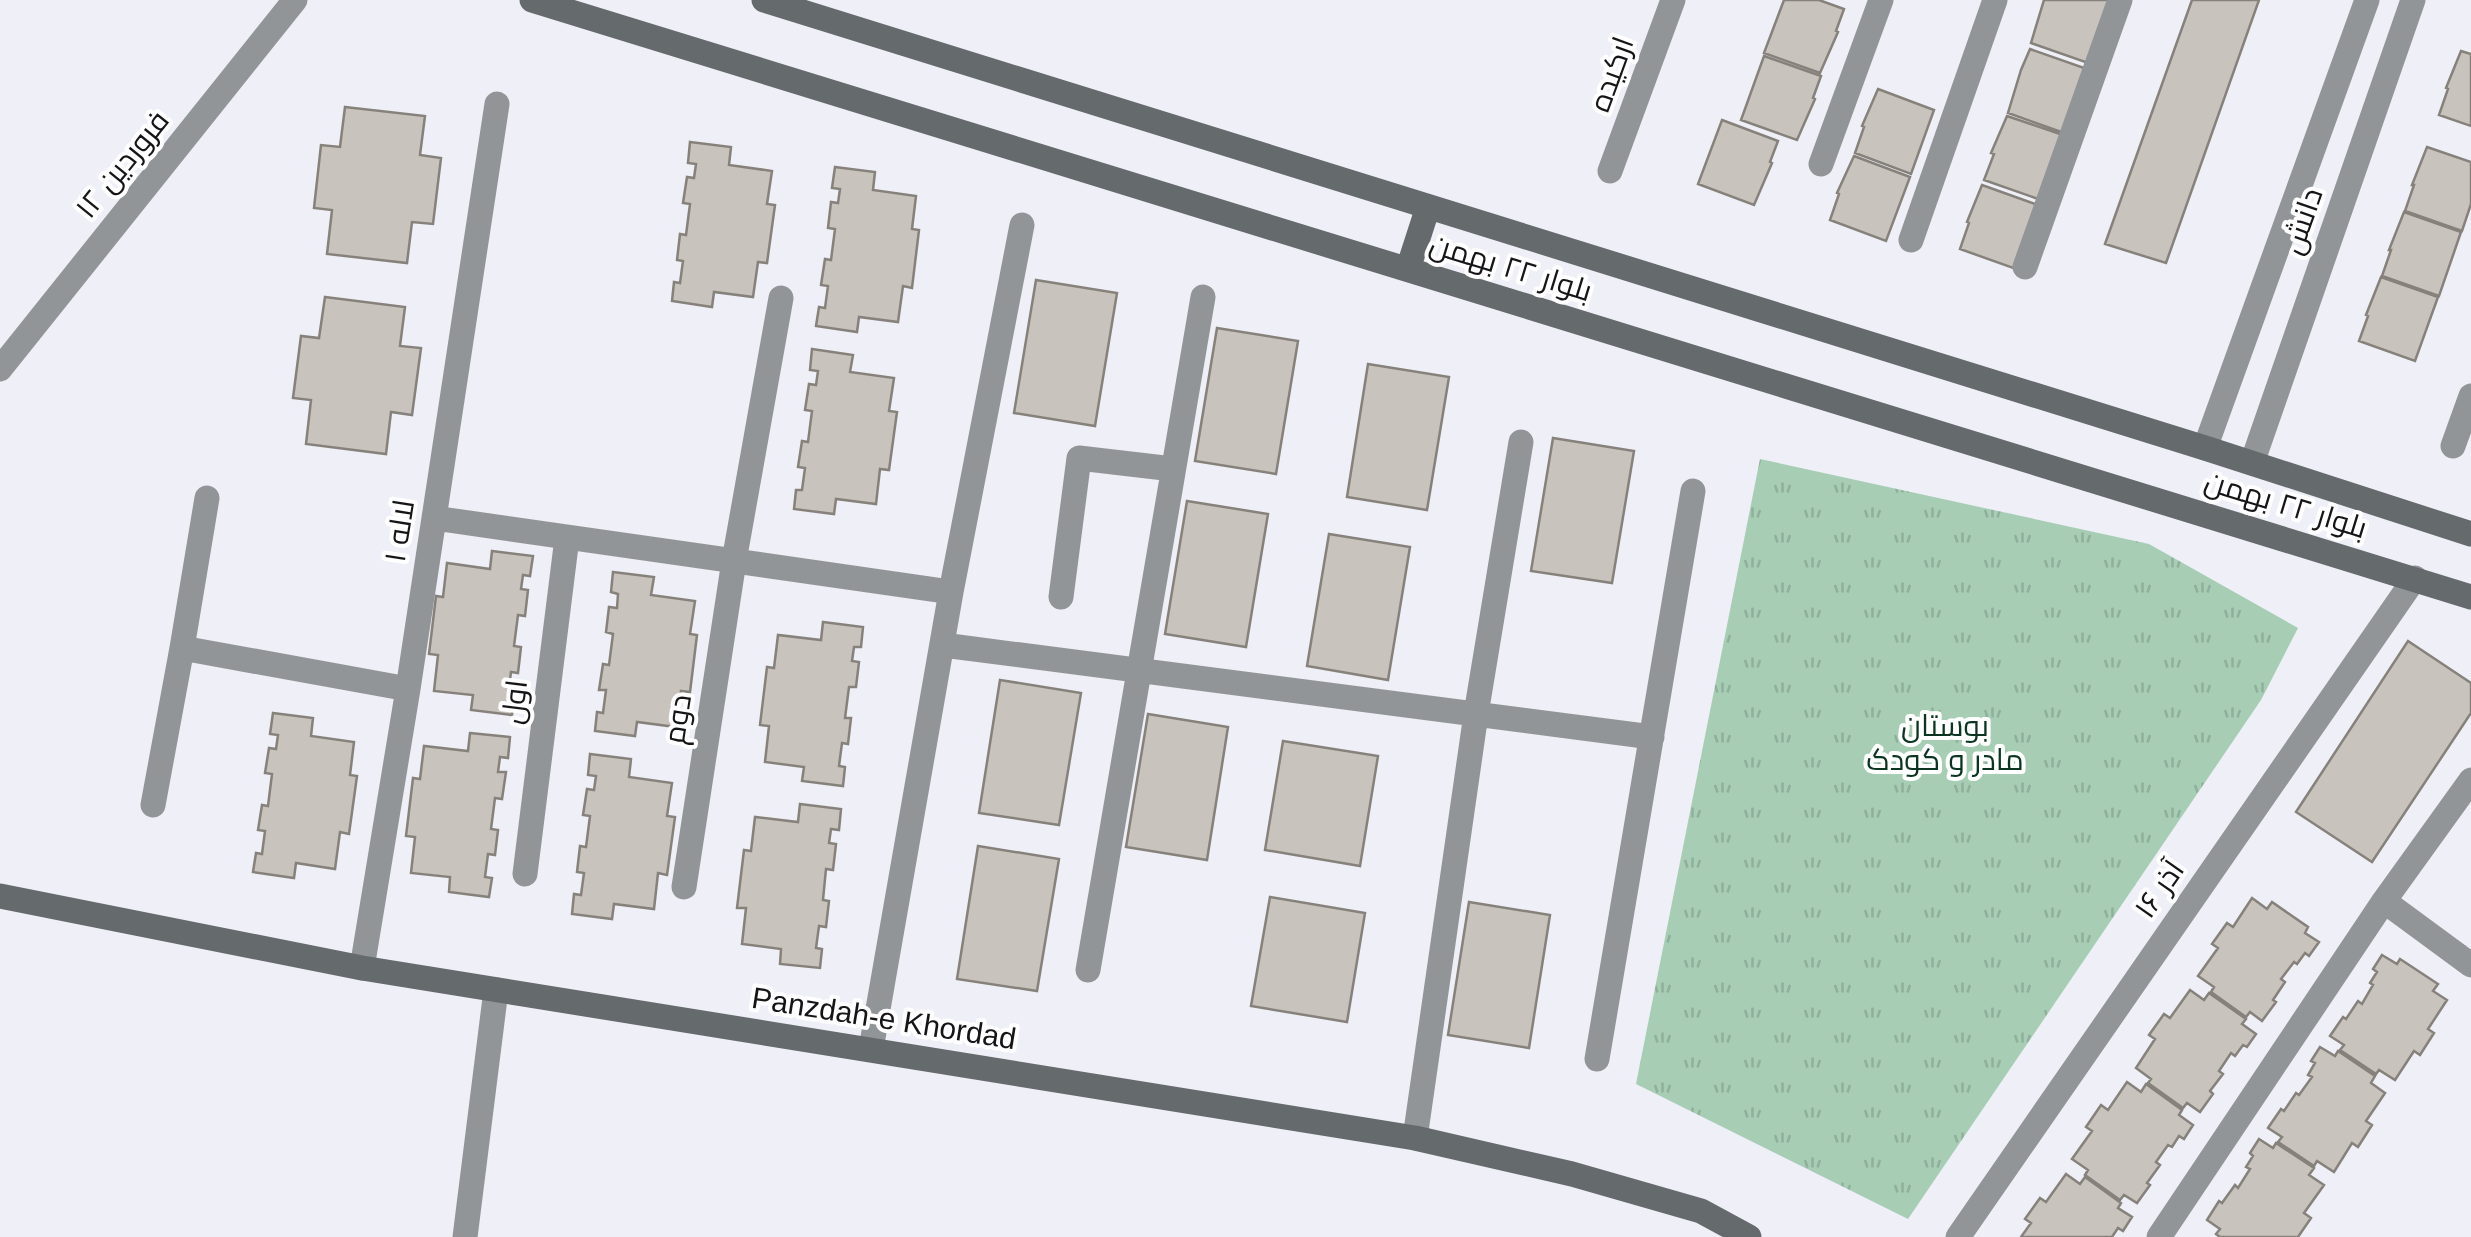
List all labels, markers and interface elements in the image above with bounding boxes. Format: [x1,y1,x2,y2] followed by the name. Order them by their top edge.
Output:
[1582,32,1641,116] street label: ارکیده
[69,104,177,226] street label: ۱۲ فروردین
[2275,183,2331,259] street label: دانش
[1425,227,1596,309] street label: بلوار ۲۲ بهمن
[2200,464,2371,546] street label: بلوار ۲۲ بهمن
[378,498,420,564] street label: لاله ۱
[495,678,534,726] street label: اول
[657,692,701,747] street label: دوم
[1866,709,2024,777] park label: بوستان مادر و کودک
[2128,854,2191,925] street label: ۱۶ آذر
[750,981,1018,1055] street label: Panzdah-e Khordad

